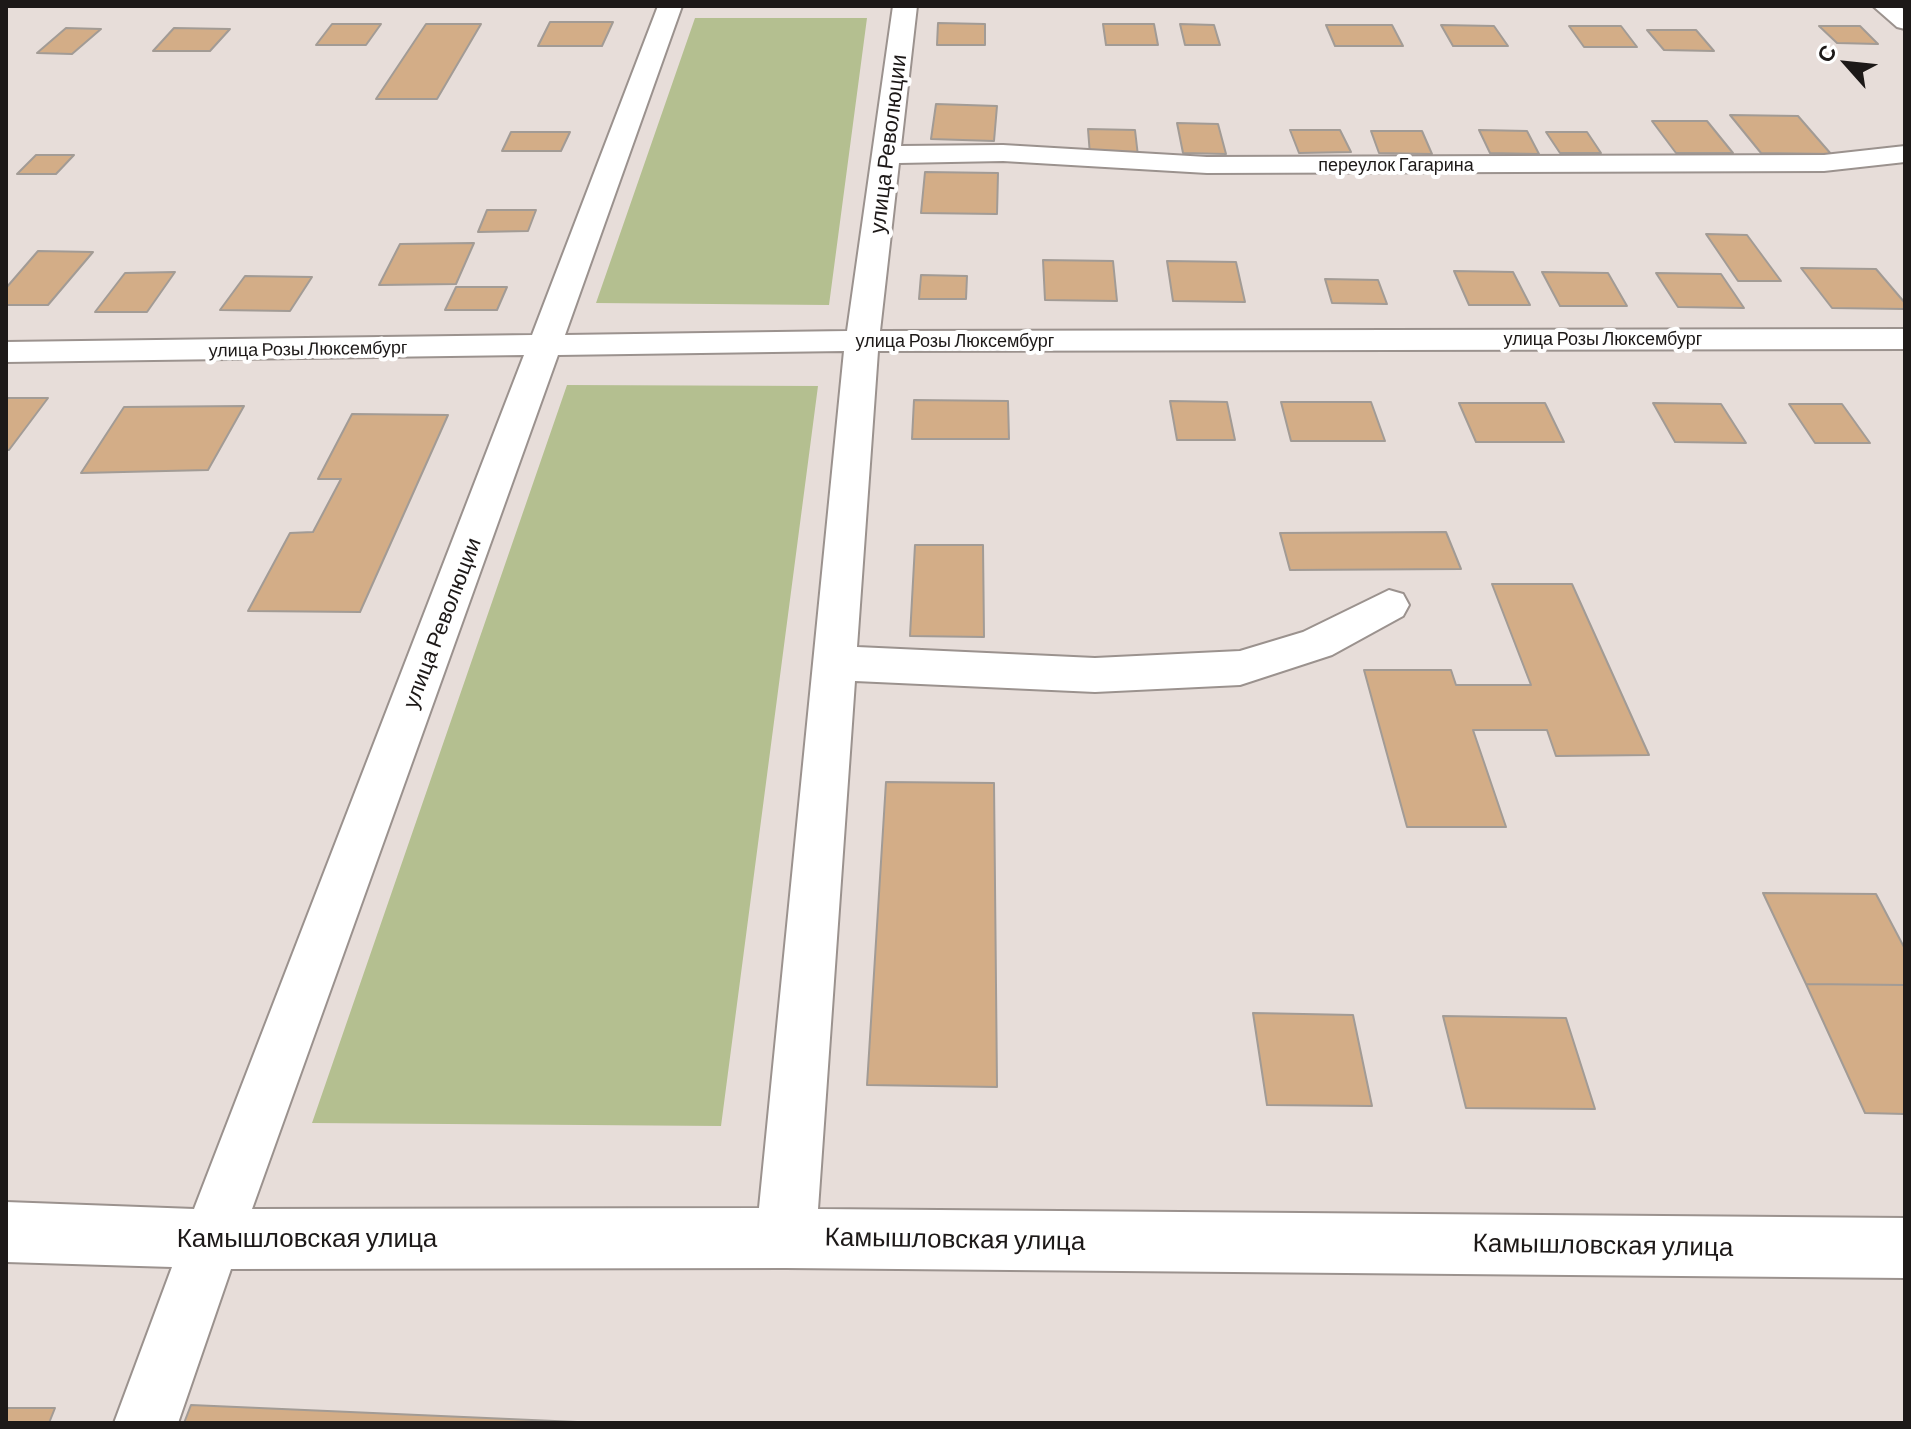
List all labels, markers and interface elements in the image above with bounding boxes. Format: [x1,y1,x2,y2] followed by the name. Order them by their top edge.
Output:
[1807,24,1887,104] north arrow
[1810,40,1841,66] text: С
[864,53,912,235] street label: улица Революции
[1318,154,1474,176] street label: переулок Гагарина
[1504,328,1702,350] street label: улица Розы Люксембург
[856,330,1054,352] street label: улица Розы Люксембург
[208,336,408,362] street label: улица Розы Люксембург
[397,534,487,712] street label: улица Революции
[824,1221,1086,1257] street label: Камышловская улица
[177,1222,437,1254] street label: Камышловская улица
[1472,1227,1734,1263] street label: Камышловская улица

